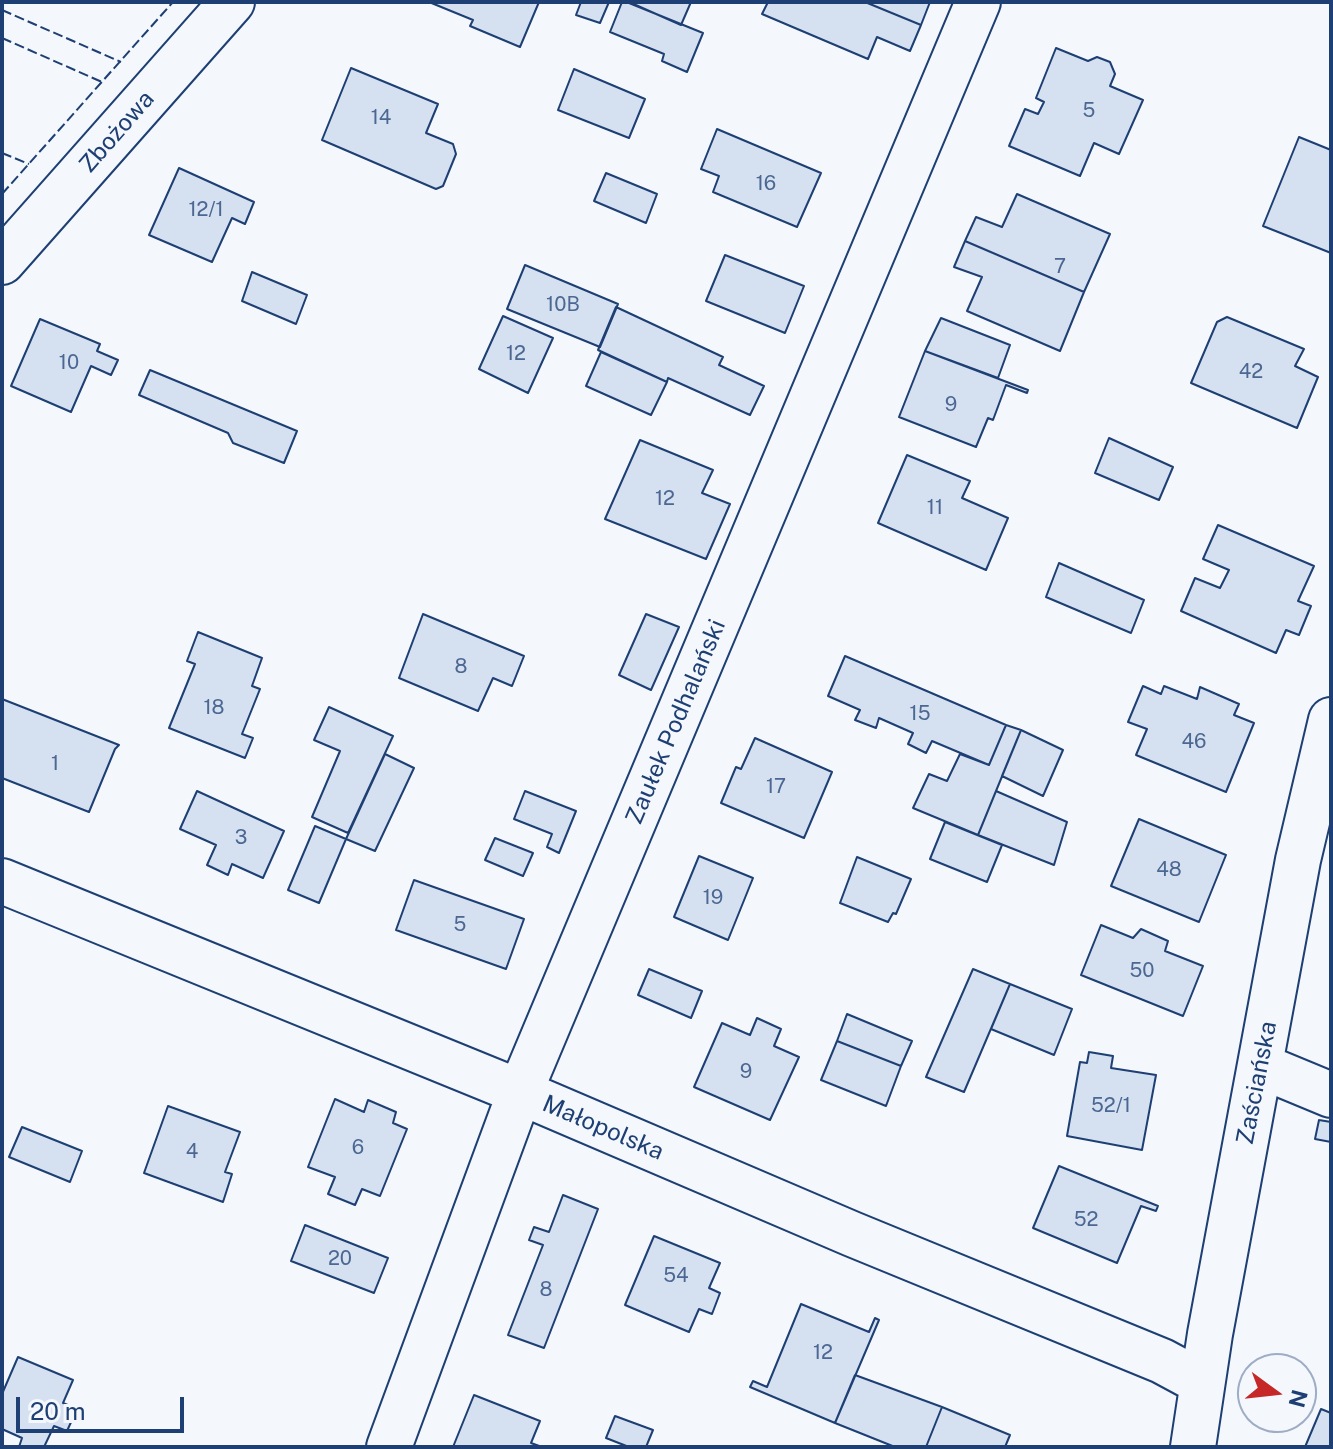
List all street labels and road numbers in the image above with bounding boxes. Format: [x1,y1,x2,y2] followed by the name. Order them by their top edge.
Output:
[74,85,160,179] street label: Zbożowa
[620,615,732,829] street label: Zaułek Podhalański
[1231,1019,1283,1147] street label: Zaściańska
[538,1089,668,1167] street label: Małopolska

